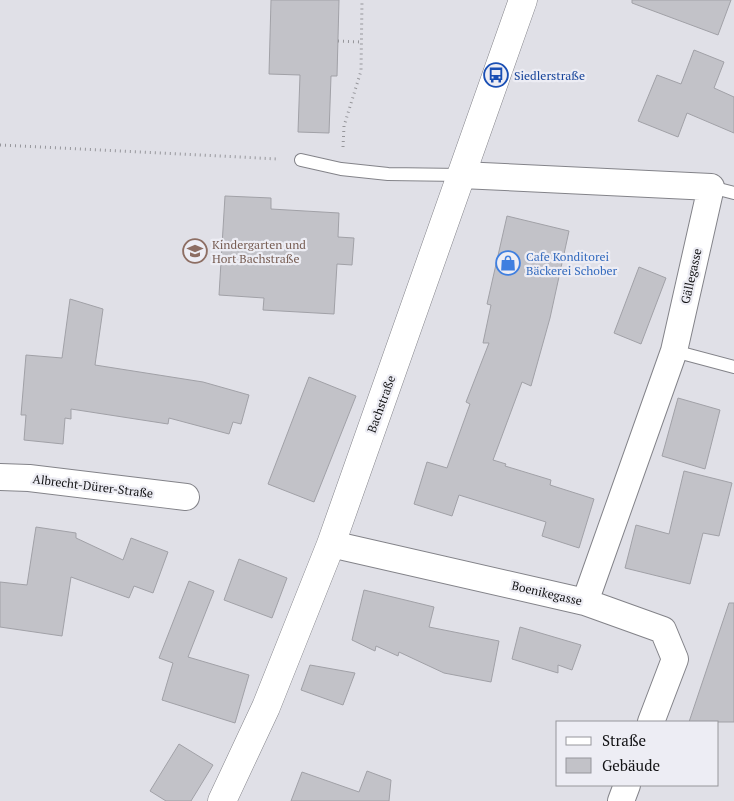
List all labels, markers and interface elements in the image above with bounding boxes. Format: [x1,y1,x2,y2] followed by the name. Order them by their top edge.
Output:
[483,62,509,88] bus stop icon: Siedlerstraße
[514,68,585,83] place label: Siedlerstraße
[212,237,306,266] place label: Kindergarten und Hort Bachstraße
[182,238,208,264] school or university icon: Kindergarten und Hort Bachstraße
[677,247,705,305] street label: Gällegasse
[526,249,618,278] place label: Cafe Konditorei Bäckerei Schober
[495,250,521,276] shop icon: Cafe Konditorei Bäckerei Schober
[364,373,398,435] street label: Bachstraße
[32,471,154,501] street label: Albrecht-Dürer-Straße
[510,578,584,608] street label: Boenikegasse
[556,721,719,786] legend
[602,730,646,750] text: Straße
[602,755,660,775] text: Gebäude

